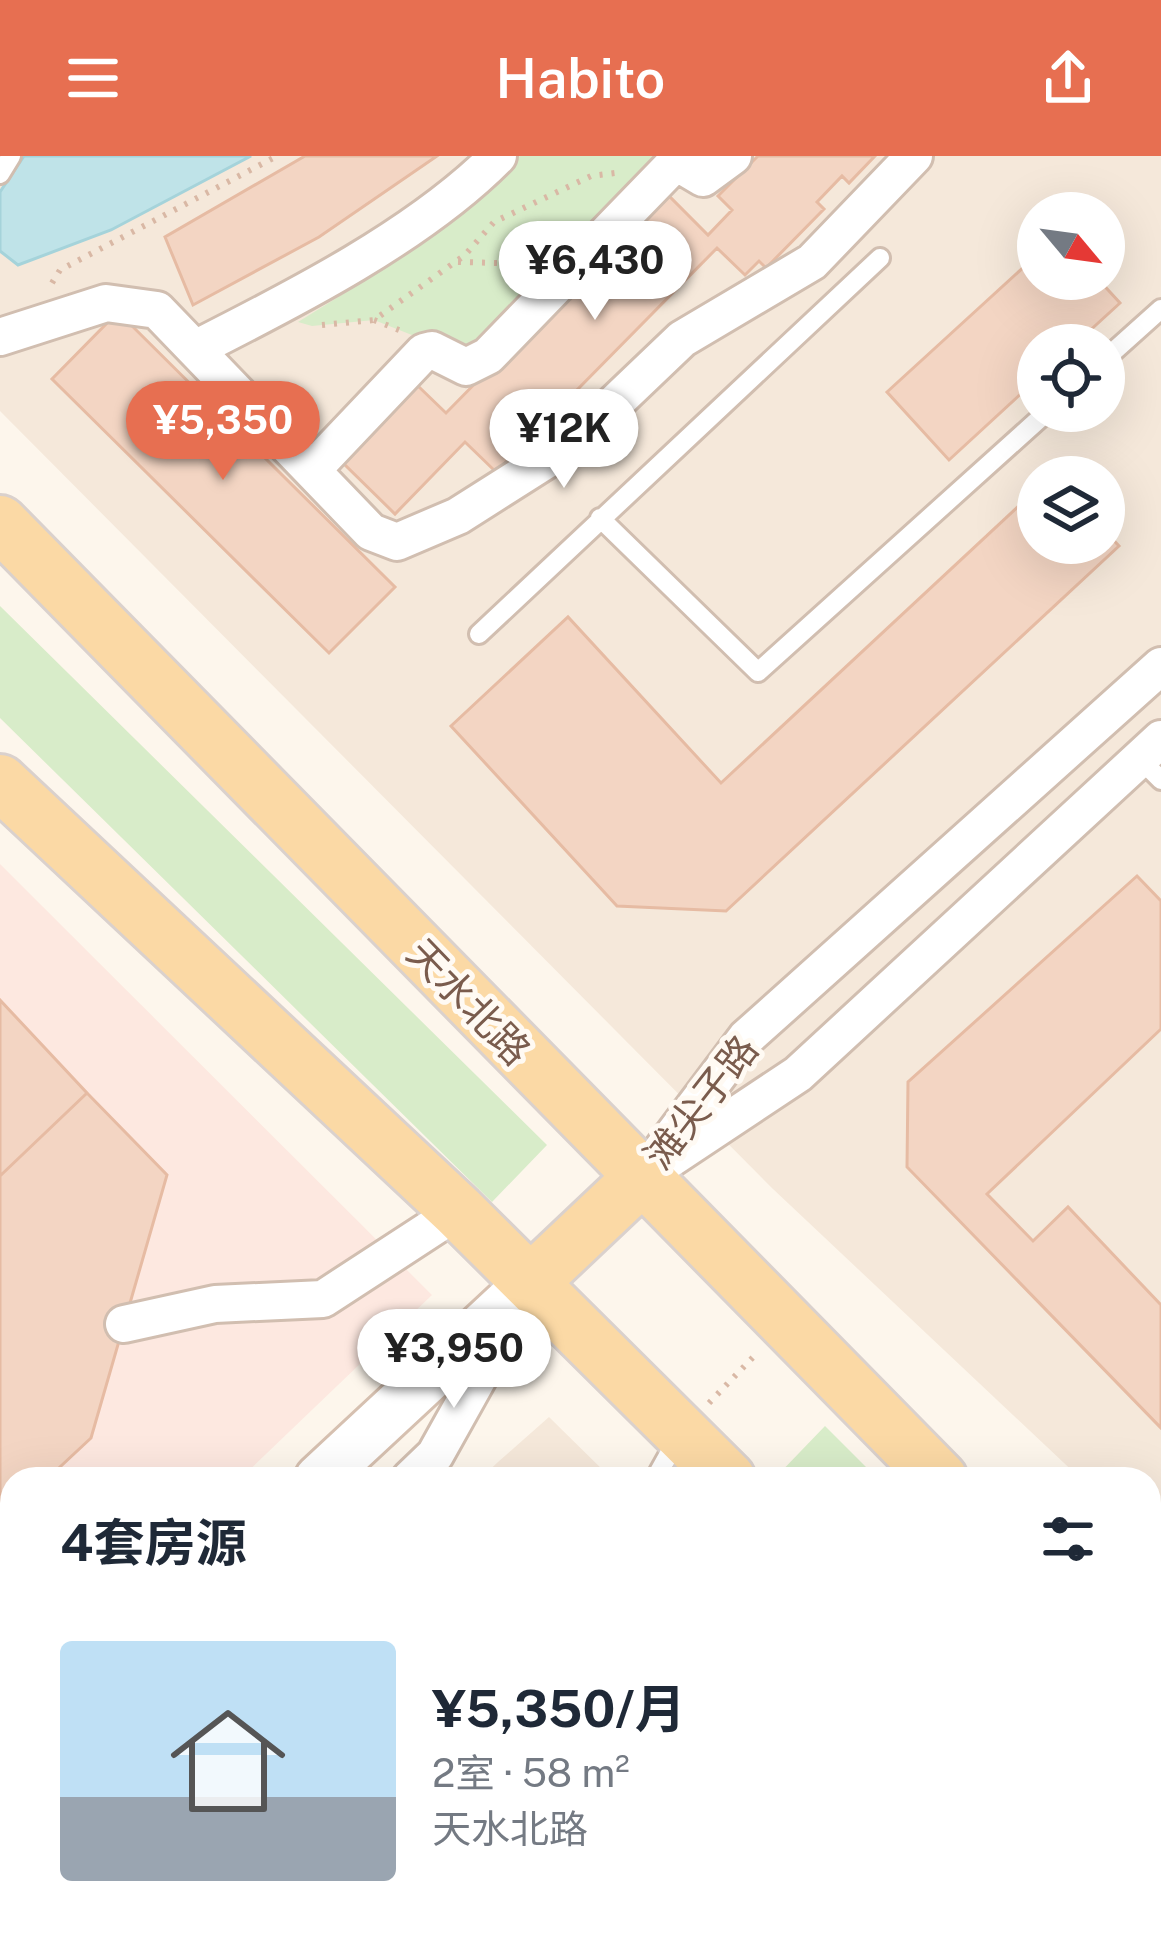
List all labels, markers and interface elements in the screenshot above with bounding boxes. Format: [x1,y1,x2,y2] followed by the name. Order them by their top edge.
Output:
[60,45,126,111] icon: menu
[1035,45,1101,111] icon: share
[496,47,665,110] text: Habito
[1017,192,1125,300] north arrow
[1017,192,1125,564] map controls
[497,221,693,323] pin: ¥6,430
[526,237,664,283] text: ¥6,430
[1017,324,1125,432] button: locate
[125,381,321,483] pin: ¥5,350
[493,389,635,491] pin: ¥12K
[153,397,293,443] text: ¥5,350
[516,405,612,451] text: ¥12K
[1017,456,1125,564] button: layers
[398,930,540,1074] street label: 天水北路
[635,1026,767,1178] street label: 滩尖子路
[356,1309,552,1411] pin: ¥3,950
[384,1325,524,1371] text: ¥3,950
[1035,1506,1101,1572] icon: filters
[60,1513,246,1572] text: 4套房源
[432,1679,686,1738] text: ¥5,350/月
[156,1689,300,1833] icon: home
[432,1750,630,1796] text: 2室 · 58 m²
[432,1806,588,1852] text: 天水北路

